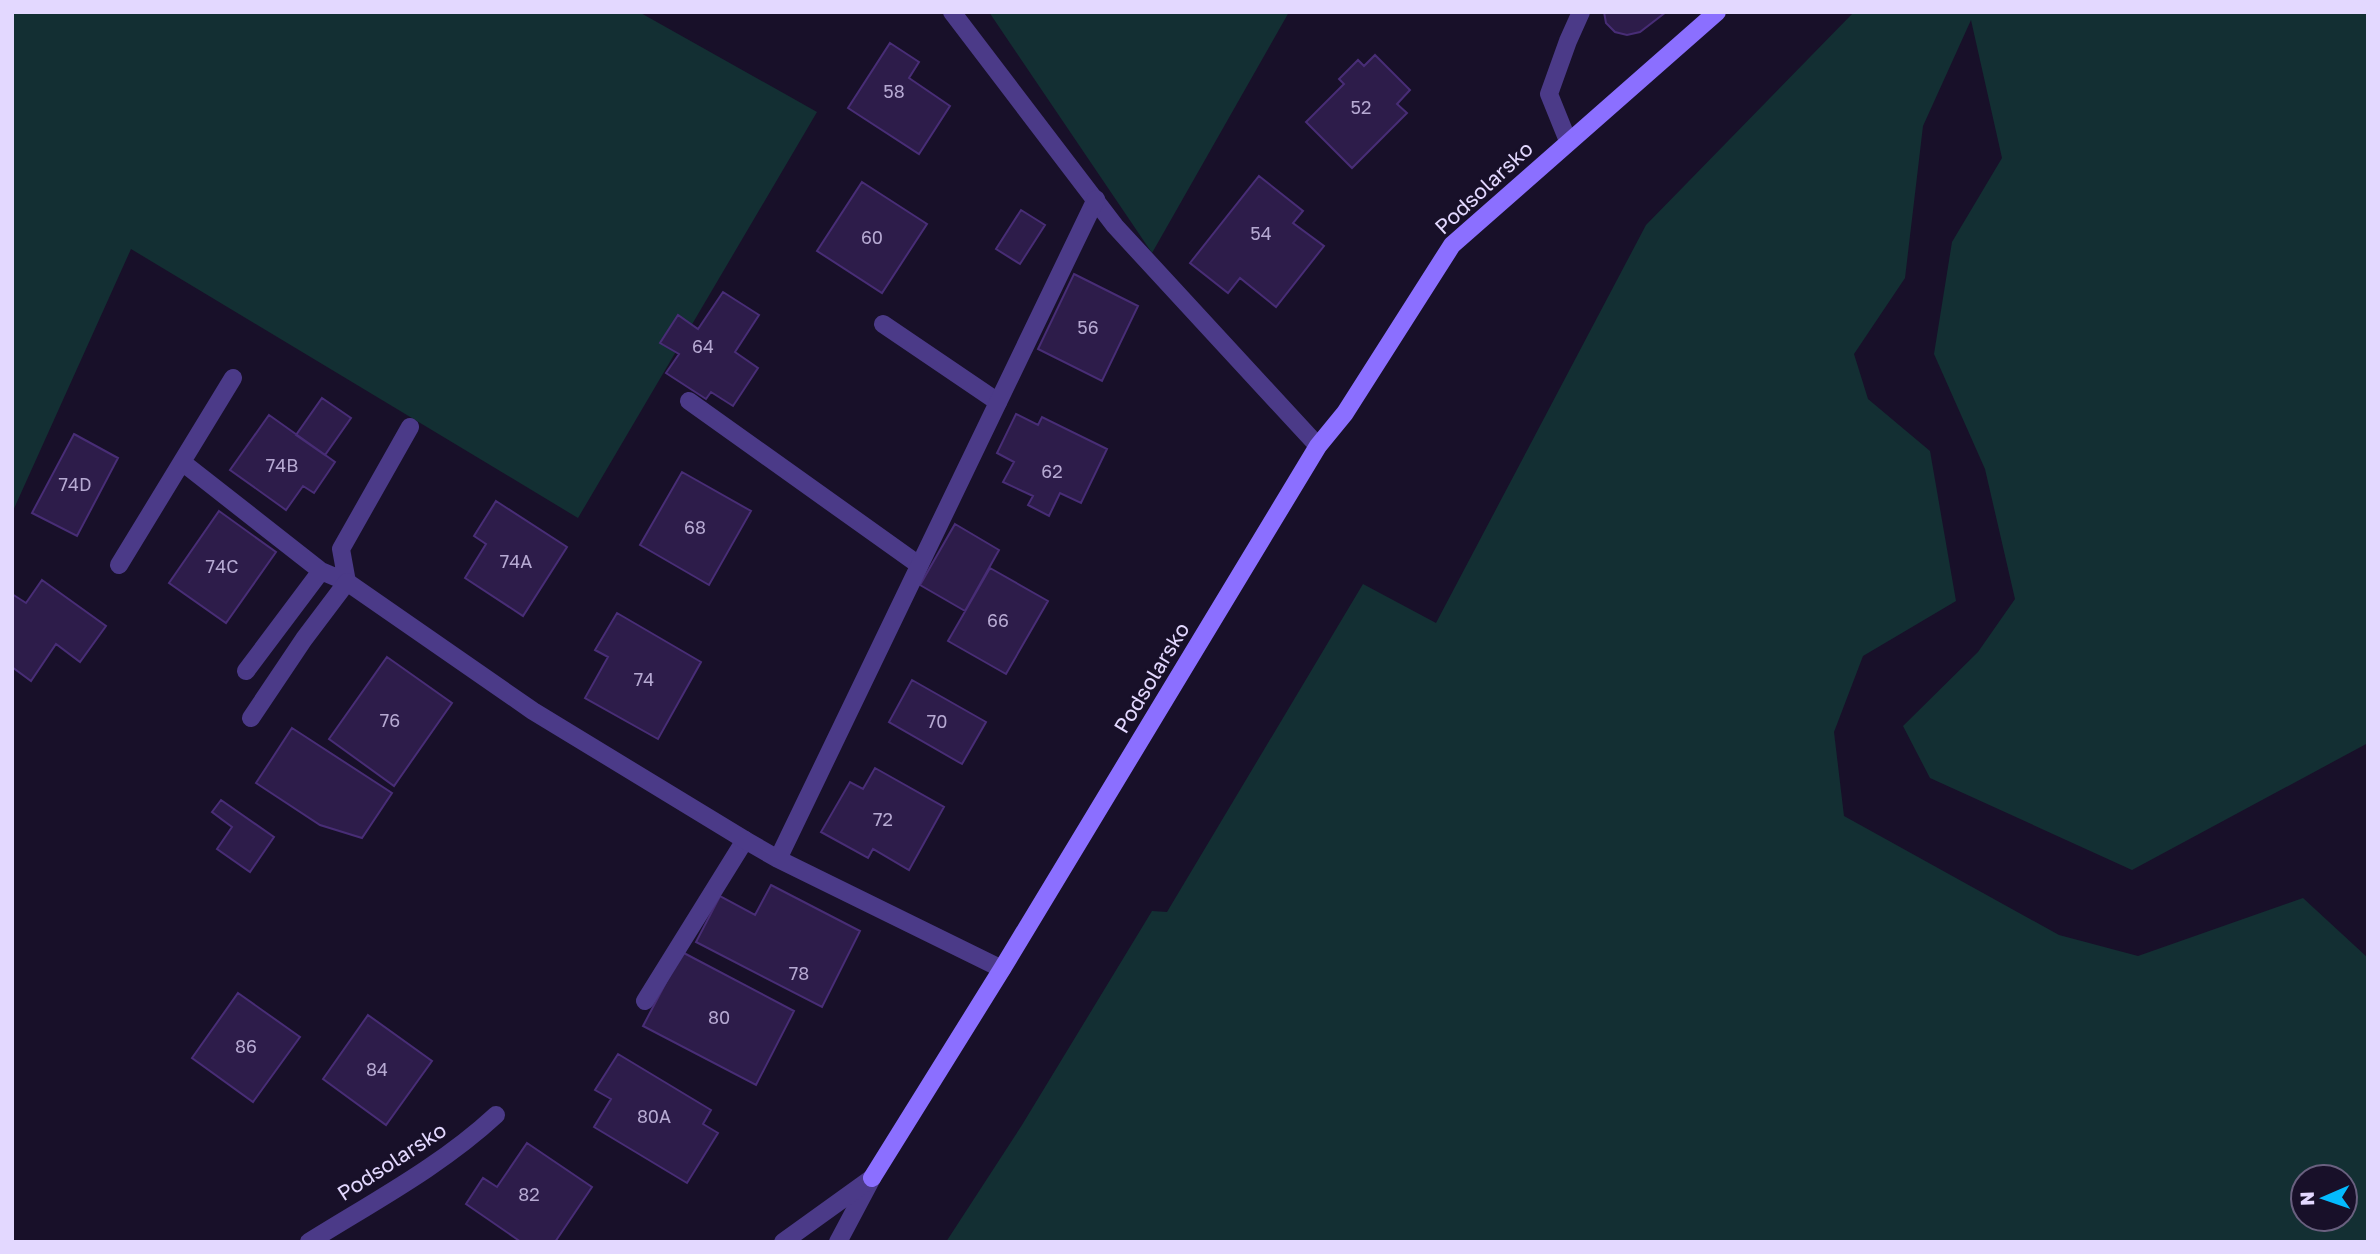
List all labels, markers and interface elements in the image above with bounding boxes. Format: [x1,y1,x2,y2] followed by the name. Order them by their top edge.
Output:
[883,80,905,102] house number: 58
[1351,96,1371,118] house number: 52
[1429,135,1538,239] street label: Podsolarsko
[1250,222,1272,244] house number: 54
[861,226,883,248] house number: 60
[1077,316,1099,338] house number: 56
[692,335,714,357] house number: 64
[266,454,298,476] house number: 74B
[1041,460,1063,482] house number: 62
[58,473,92,495] house number: 74D
[684,516,706,538] house number: 68
[500,550,532,572] house number: 74A
[206,555,238,577] house number: 74C
[987,609,1009,631] house number: 66
[1108,617,1194,738] street label: Podsolarsko
[634,668,654,690] house number: 74
[380,709,400,731] house number: 76
[927,710,947,732] house number: 70
[873,808,893,830] house number: 72
[789,962,809,984] house number: 78
[708,1006,730,1028] house number: 80
[235,1035,257,1057] house number: 86
[366,1058,388,1080] house number: 84
[637,1105,671,1127] house number: 80A
[332,1116,451,1206] street label: Podsolarsko
[2289,1163,2359,1233] north arrow
[518,1183,540,1205] house number: 82
[2295,1191,2318,1206] text: N

